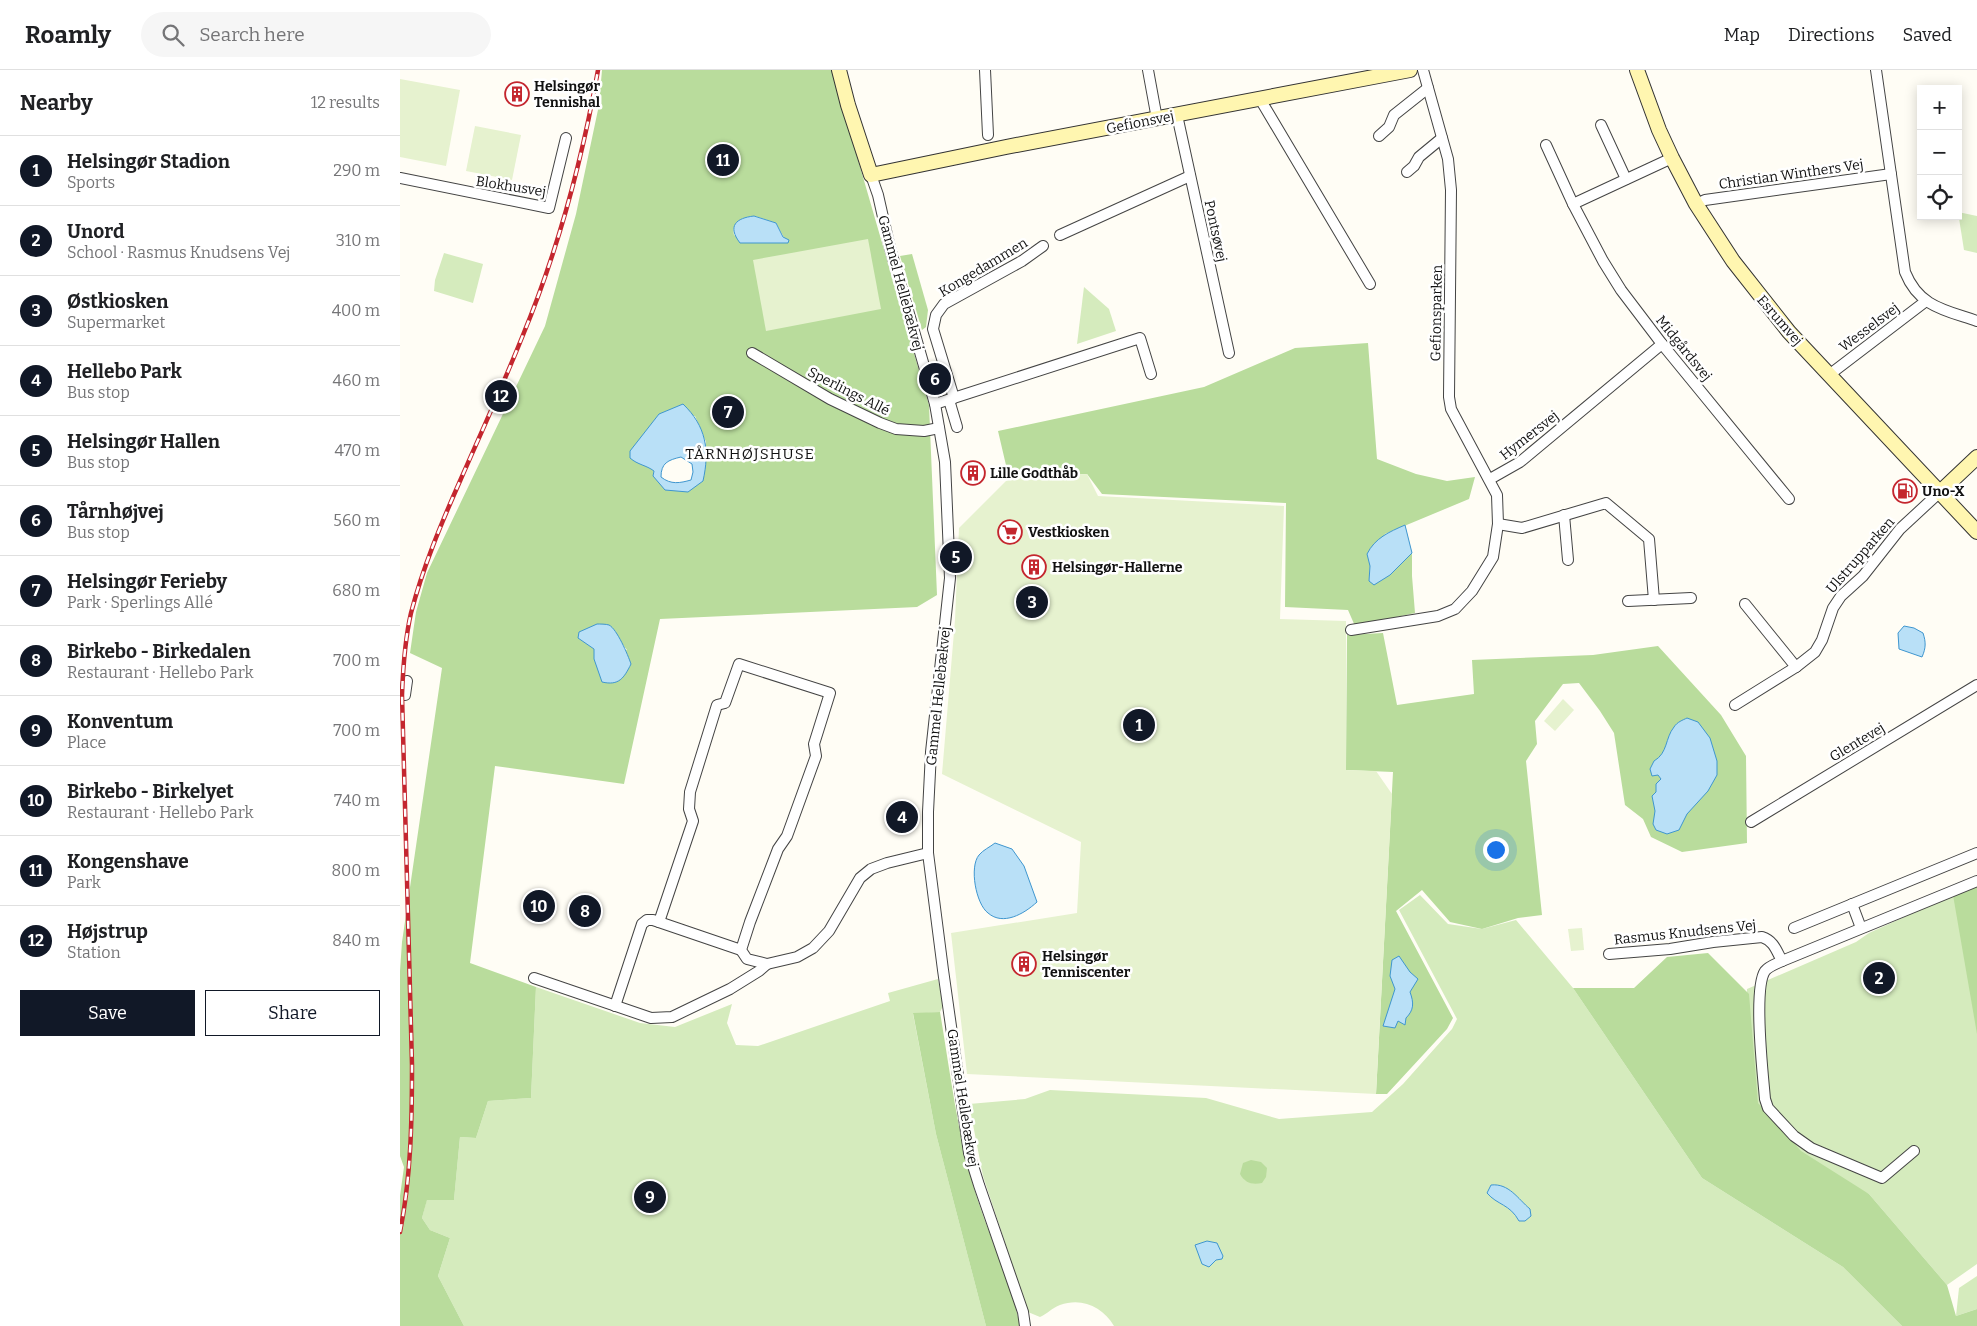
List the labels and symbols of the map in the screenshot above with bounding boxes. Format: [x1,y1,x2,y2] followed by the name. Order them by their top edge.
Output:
[534,78,601,111] place label: Helsingør Tennishal
[504,81,530,107] building icon: Helsingør Tennishal
[1105,108,1176,137] street label: Gefionsvej
[707,141,739,179] pin: 11
[1718,156,1865,193] street label: Christian Winthers Vej
[475,173,547,200] street label: Blokhusvej
[1201,199,1230,264] street label: Pontsøvej
[874,213,927,353] street label: Gammel Hellebækvej
[936,234,1031,301] street label: Kongedammen
[1427,264,1446,361] street label: Gefionsparken
[1753,292,1806,349] street label: Esrumvej
[1836,299,1903,356] street label: Wesselsvej
[1652,312,1715,384] street label: Midgårdsvej
[919,360,951,398] pin: 6
[805,364,893,419] street label: Sperlings Allé
[485,377,517,415] pin: 12
[712,393,744,431] pin: 7
[1497,407,1562,464] street label: Hymersvej
[685,445,815,463] district label: TÅRNHØJSHUSE
[960,460,986,486] building icon: Lille Godthåb
[990,465,1078,482] place label: Lille Godthåb
[1892,478,1918,504] fuel station icon: Uno-X
[1922,483,1965,500] place label: Uno-X
[1823,514,1898,597] street label: Ulstrupparken
[997,519,1023,545] supermarket icon: Vestkiosken
[1028,524,1109,541] place label: Vestkiosken
[940,538,972,576] pin: 5
[1021,554,1047,580] building icon: Helsingør-Hallerne
[1052,559,1183,576] place label: Helsingør-Hallerne
[1016,583,1048,621] pin: 3
[923,626,954,766] street label: Gammel Hellebækvej
[1123,706,1155,744] pin: 1
[1827,719,1888,766] street label: Glentevej
[886,798,918,836] pin: 4
[1483,837,1509,863] your location
[523,887,555,925] pin: 10
[569,892,601,930] pin: 8
[1613,917,1757,948] street label: Rasmus Knudsens Vej
[1042,948,1131,981] place label: Helsingør Tenniscenter
[1011,951,1037,977] building icon: Helsingør Tenniscenter
[1863,959,1895,997] pin: 2
[943,1028,982,1168] street label: Gammel Hellebækvej
[634,1178,666,1216] pin: 9

